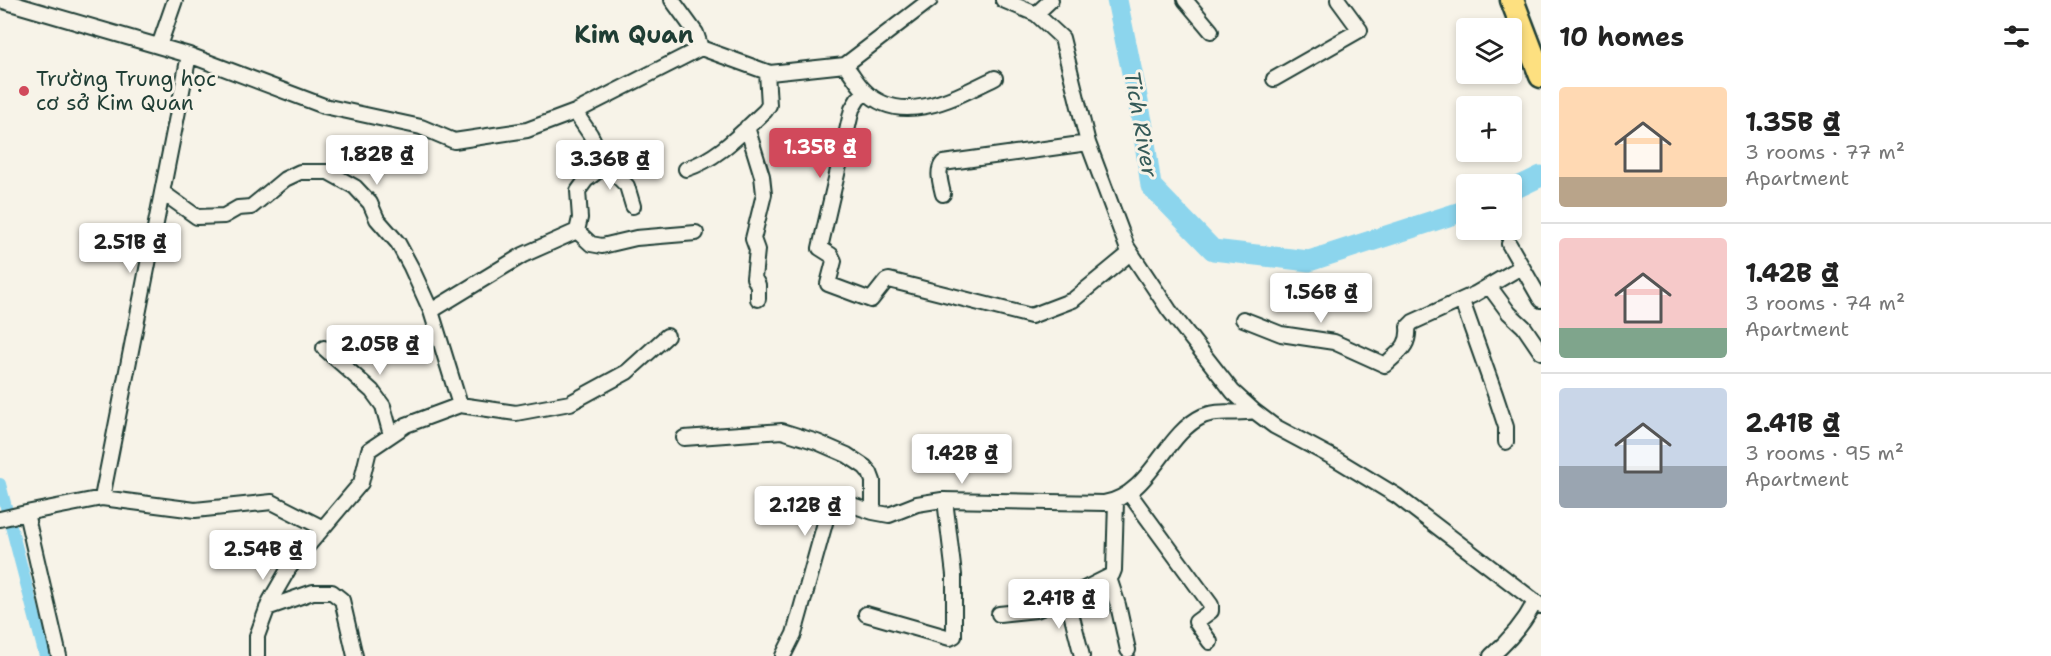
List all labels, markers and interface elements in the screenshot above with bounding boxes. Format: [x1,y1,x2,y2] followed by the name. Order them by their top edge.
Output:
[1456,18,1522,240] map controls
[1456,18,1522,84] button: layers
[574,19,694,51] district label: Kim Quan
[1559,19,1684,54] text: 10 homes
[2000,20,2033,53] icon: filters
[36,65,216,117] place label: Trường Trung học cơ sở Kim Quan
[1117,69,1165,180] water label: Tich River
[17,84,31,98] marker: Trường Trung học cơ sở Kim Quan
[1456,96,1522,162] button: +
[1745,104,1841,139] text: 1.35B ₫
[1607,111,1679,183] icon: home
[765,128,875,179] pin: 1.35B ₫
[783,134,857,160] text: 1.35B ₫
[322,135,432,186] pin: 1.82B ₫
[1745,139,1905,165] text: 3 rooms · 77 m²
[555,140,665,191] pin: 3.36B ₫
[340,141,414,167] text: 1.82B ₫
[570,146,650,172] text: 3.36B ₫
[1745,165,1849,191] text: Apartment
[1456,174,1522,240] button: −
[75,223,185,274] pin: 2.51B ₫
[93,229,167,255] text: 2.51B ₫
[1745,255,1839,290] text: 1.42B ₫
[1607,262,1679,334] icon: home
[1266,273,1376,324] pin: 1.56B ₫
[1284,279,1358,305] text: 1.56B ₫
[1745,290,1905,316] text: 3 rooms · 74 m²
[1745,316,1849,342] text: Apartment
[325,325,435,376] pin: 2.05B ₫
[340,331,420,357] text: 2.05B ₫
[1745,405,1841,440] text: 2.41B ₫
[1607,412,1679,484] icon: home
[907,434,1017,485] pin: 1.42B ₫
[926,440,998,466] text: 1.42B ₫
[1745,440,1904,466] text: 3 rooms · 95 m²
[1745,466,1849,492] text: Apartment
[750,486,860,537] pin: 2.12B ₫
[768,492,842,518] text: 2.12B ₫
[208,530,318,581] pin: 2.54B ₫
[223,536,303,562] text: 2.54B ₫
[1004,579,1114,630] pin: 2.41B ₫
[1022,585,1096,611] text: 2.41B ₫

